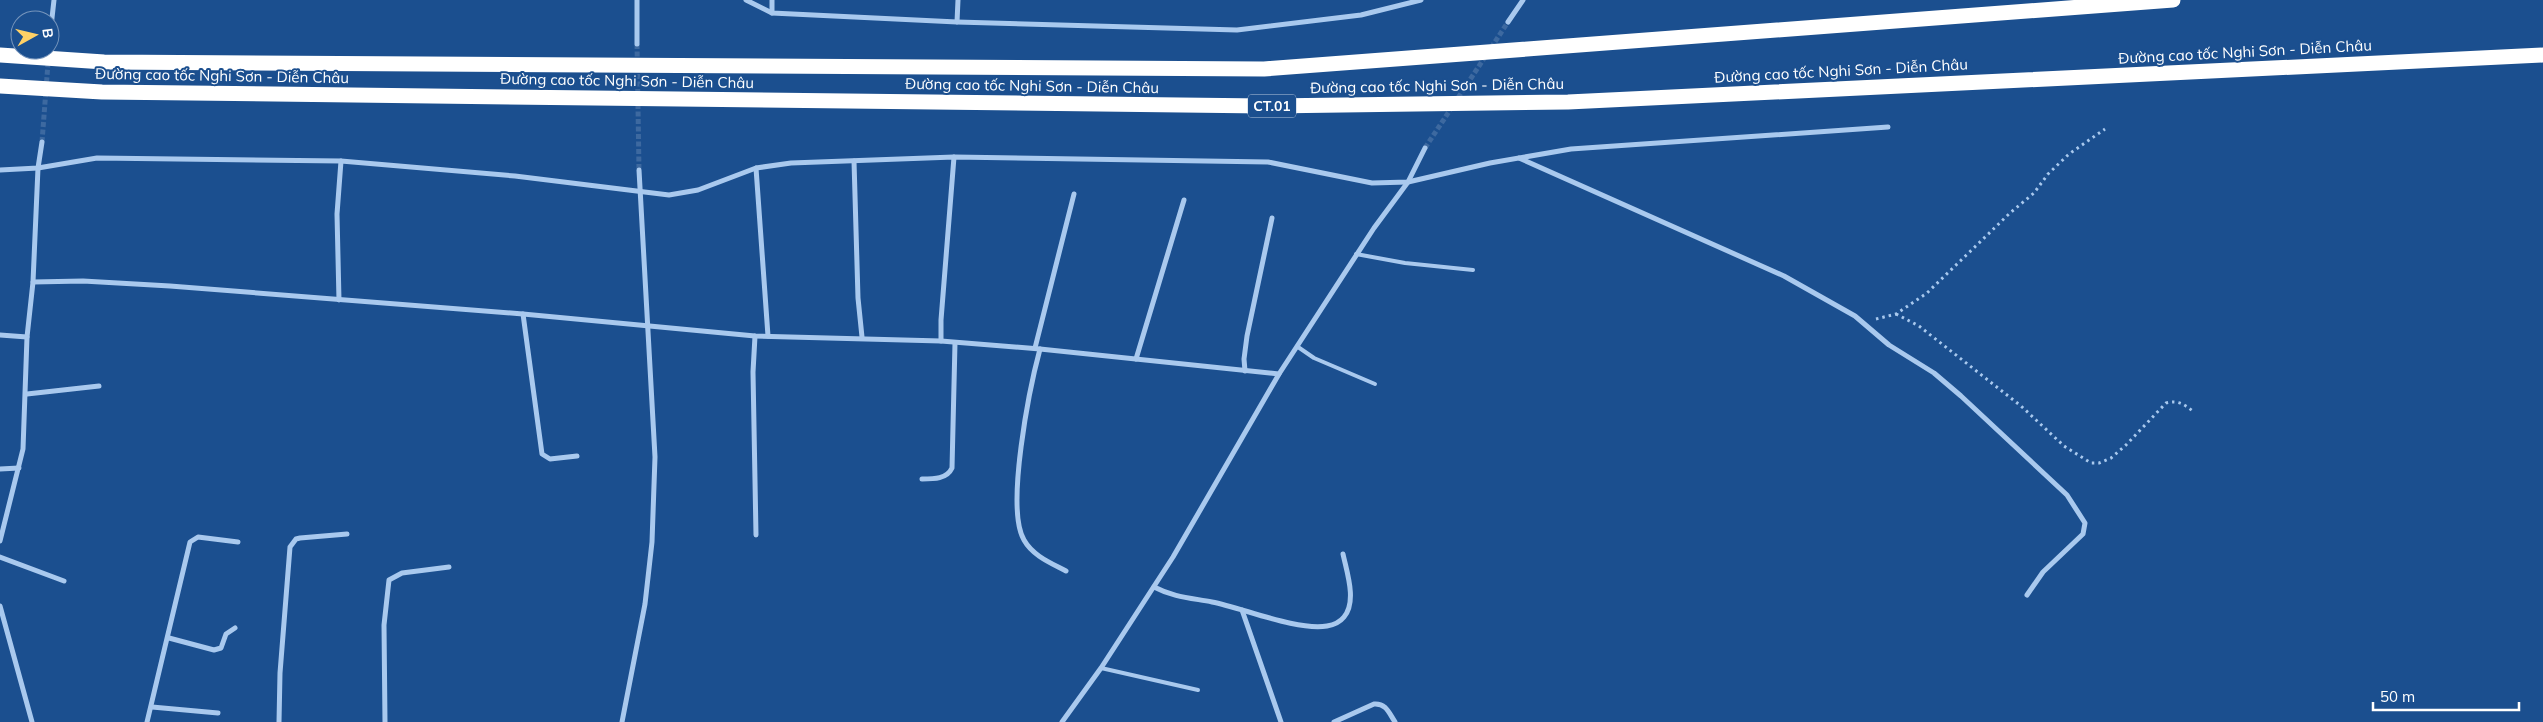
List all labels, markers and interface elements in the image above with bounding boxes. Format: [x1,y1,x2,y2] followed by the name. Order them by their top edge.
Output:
[10,10,60,60] north arrow
[38,27,58,40] text: B
[2118,35,2372,68] street label: Đường cao tốc Nghi Sơn - Diễn Châu
[1714,54,1968,87] street label: Đường cao tốc Nghi Sơn - Diễn Châu
[95,64,349,87] street label: Đường cao tốc Nghi Sơn - Diễn Châu
[500,69,754,92] street label: Đường cao tốc Nghi Sơn - Diễn Châu
[905,74,1159,97] street label: Đường cao tốc Nghi Sơn - Diễn Châu
[1310,74,1564,97] street label: Đường cao tốc Nghi Sơn - Diễn Châu
[1248,94,1296,118] road number: CT.01
[2373,680,2519,712] scale bar
[2380,687,2415,706] text: 50 m

